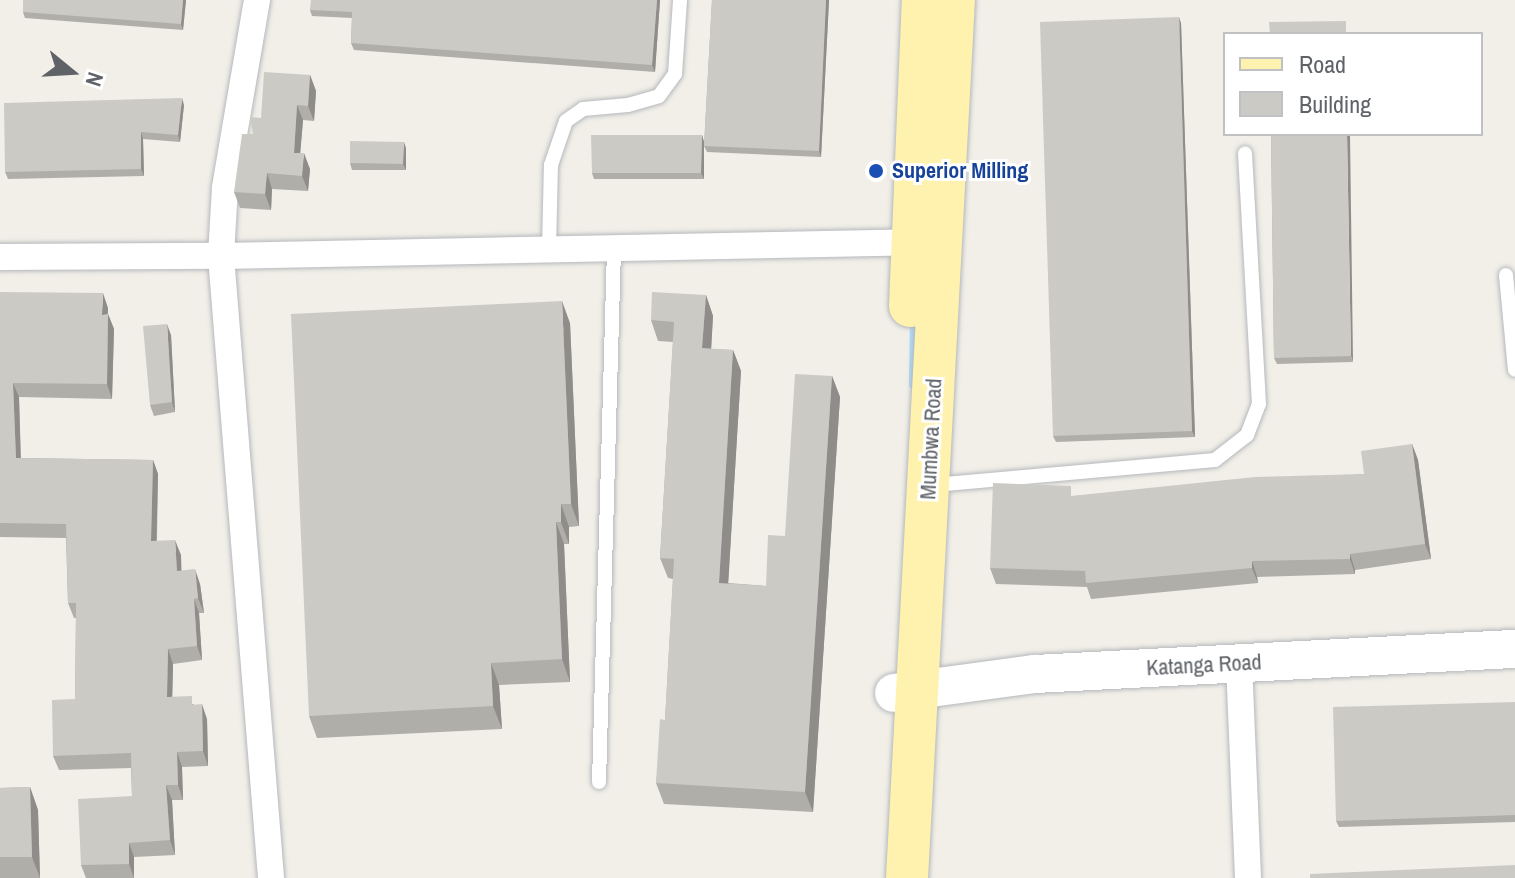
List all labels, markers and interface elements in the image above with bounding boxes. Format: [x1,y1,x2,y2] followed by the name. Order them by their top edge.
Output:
[32,32,112,112] north arrow
[1223,32,1483,136] legend
[1299,48,1346,80] text: Road
[79,69,111,90] text: N
[1299,88,1371,120] text: Building
[892,158,1028,184] place label: Superior Milling
[867,162,885,180] marker: Superior Milling
[915,378,947,500] street label: Mumbwa Road
[1146,649,1262,681] street label: Katanga Road

